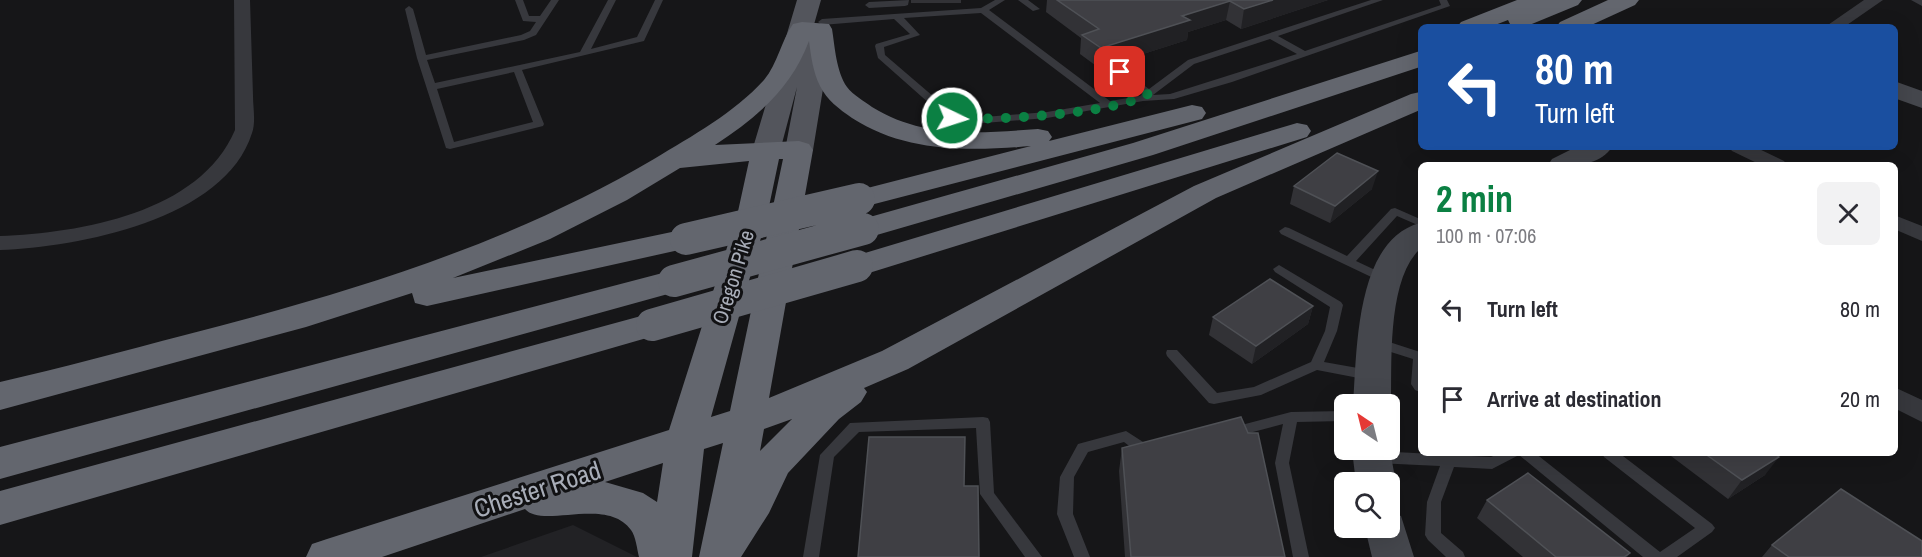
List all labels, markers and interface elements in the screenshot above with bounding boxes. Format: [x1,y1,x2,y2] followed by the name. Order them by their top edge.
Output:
[1535,41,1614,97] text: 80 m
[1094,46,1145,97] pin
[1436,48,1514,126] icon: left
[1103,55,1136,88] icon: arrive
[920,86,984,150] position arrow
[1535,95,1614,131] text: Turn left
[1436,175,1513,223] text: 2 min
[1817,182,1880,245] button: close
[1436,222,1536,249] text: 100 m · 07:06
[705,227,761,327] street label: Oregon Pike
[1436,293,1469,326] icon: left
[1487,294,1558,324] text: Turn left
[1840,294,1880,324] text: 80 m
[1436,383,1469,416] icon: arrive
[1487,384,1661,414] text: Arrive at destination
[1840,384,1880,414] text: 20 m
[1334,394,1400,460] north arrow
[1334,394,1400,538] map controls
[469,452,605,526] street label: Chester Road
[1334,472,1400,538] button: search

